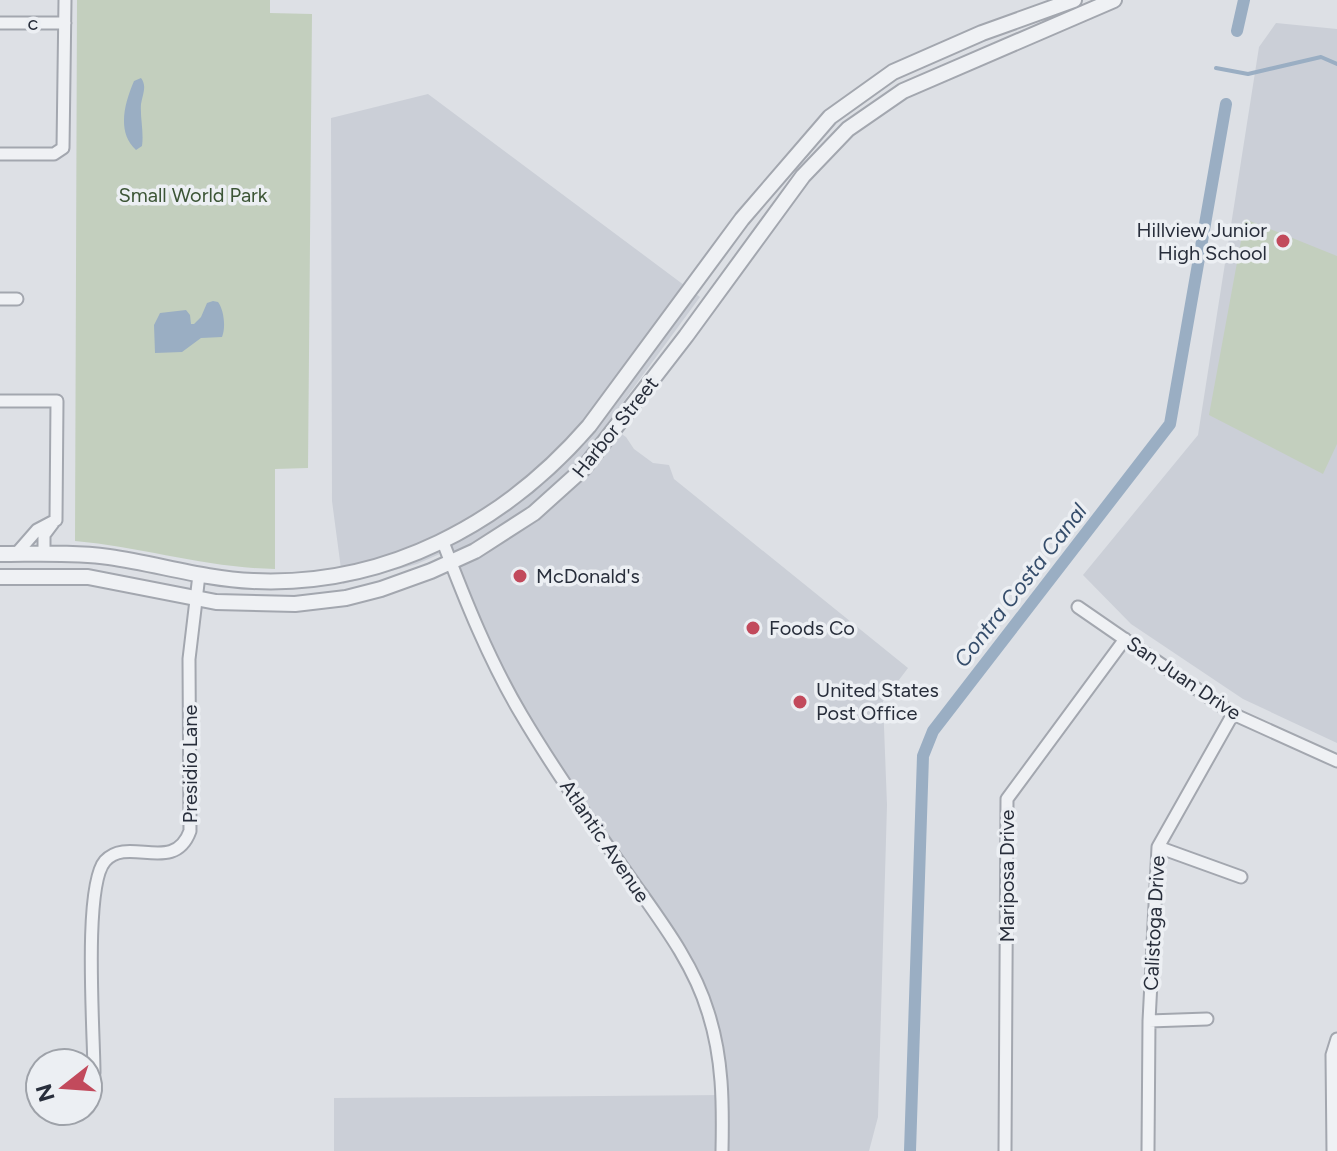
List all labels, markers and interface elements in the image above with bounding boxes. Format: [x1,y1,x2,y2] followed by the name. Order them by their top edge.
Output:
[28,11,39,35] street label: c
[118,183,268,207] park label: Small World Park
[1137,218,1267,265] place label: Hillview Junior High School
[1274,232,1292,250] marker: Hillview Junior High School
[567,372,663,482] street label: Harbor Street
[948,498,1093,672] water label: Contra Costa Canal
[536,564,640,588] place label: McDonald's
[511,567,529,585] marker: McDonald's
[769,616,855,640] place label: Foods Co
[744,619,762,637] marker: Foods Co
[1122,631,1246,725] street label: San Juan Drive
[816,678,939,725] place label: United States Post Office
[791,693,809,711] marker: United States Post Office
[178,705,202,823] street label: Presidio Lane
[555,775,655,907] street label: Atlantic Avenue
[995,810,1019,942] street label: Mariposa Drive
[1138,855,1170,991] street label: Calistoga Drive
[24,1047,104,1127] north arrow
[30,1081,61,1105] text: N

